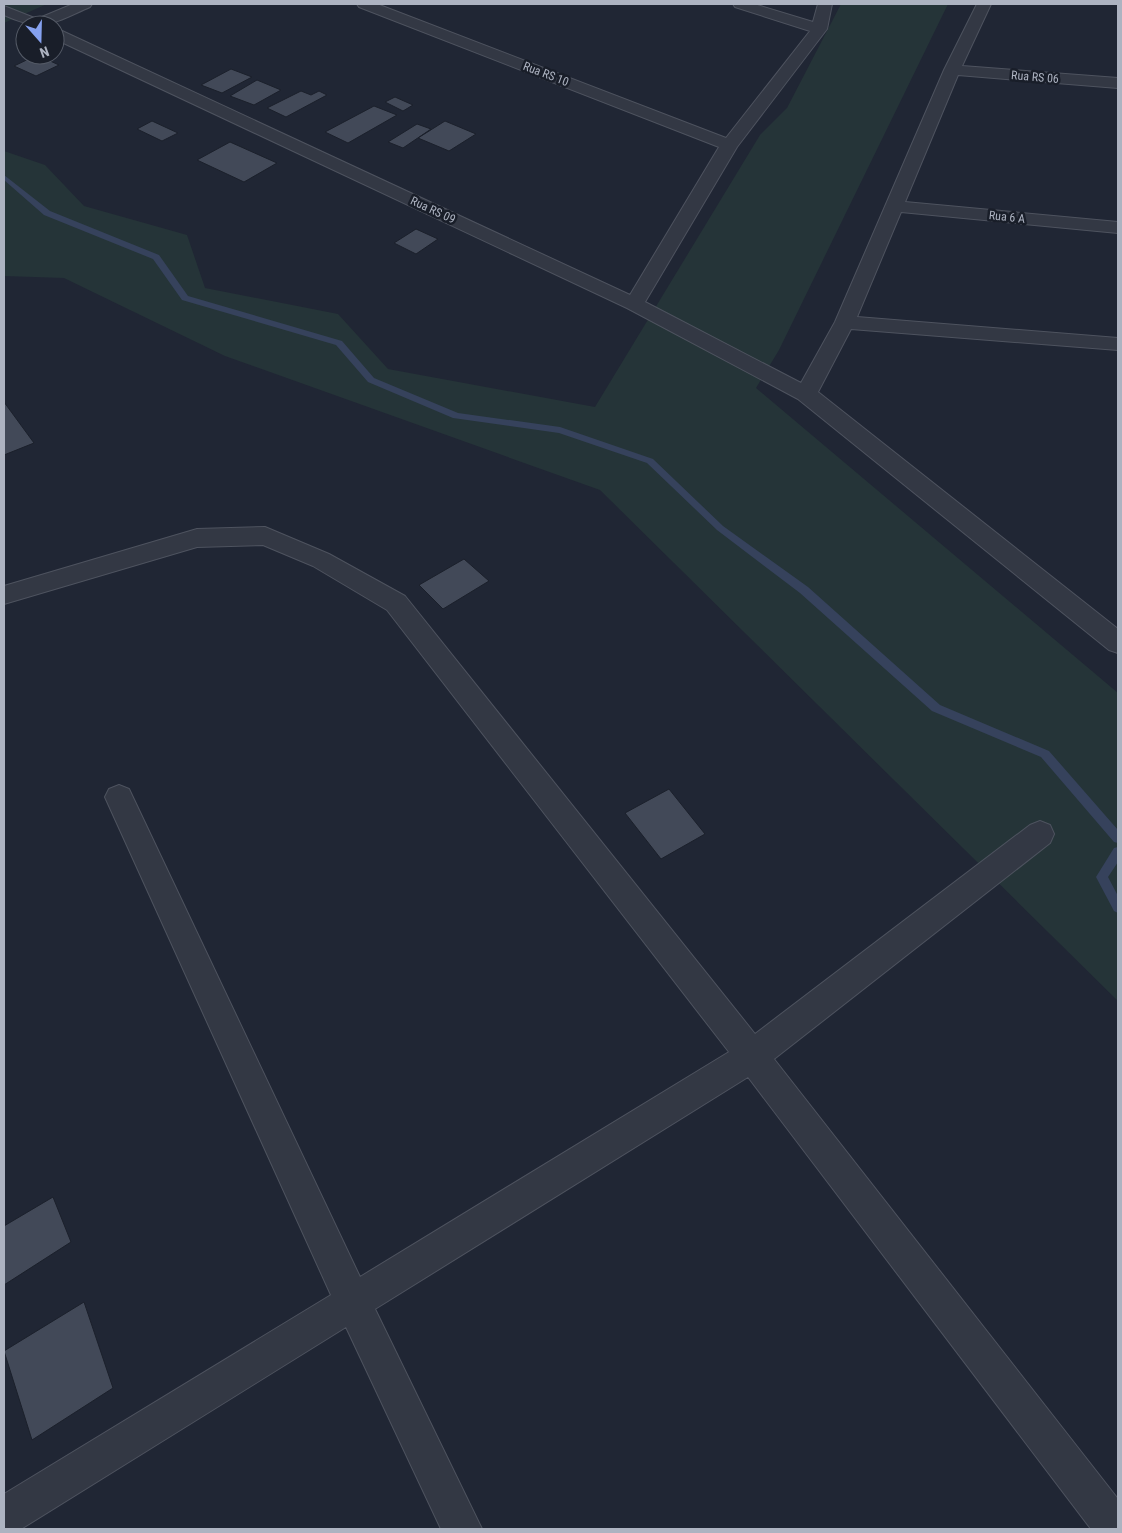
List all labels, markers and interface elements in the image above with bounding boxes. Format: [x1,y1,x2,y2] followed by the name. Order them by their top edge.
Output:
[15,15,65,65] north arrow
[38,43,51,61] text: N
[521,59,571,89] street label: Rua RS 10
[1011,68,1060,86] street label: Rua RS 06
[408,194,458,226] street label: Rua RS 09
[988,208,1026,226] street label: Rua 6 A

